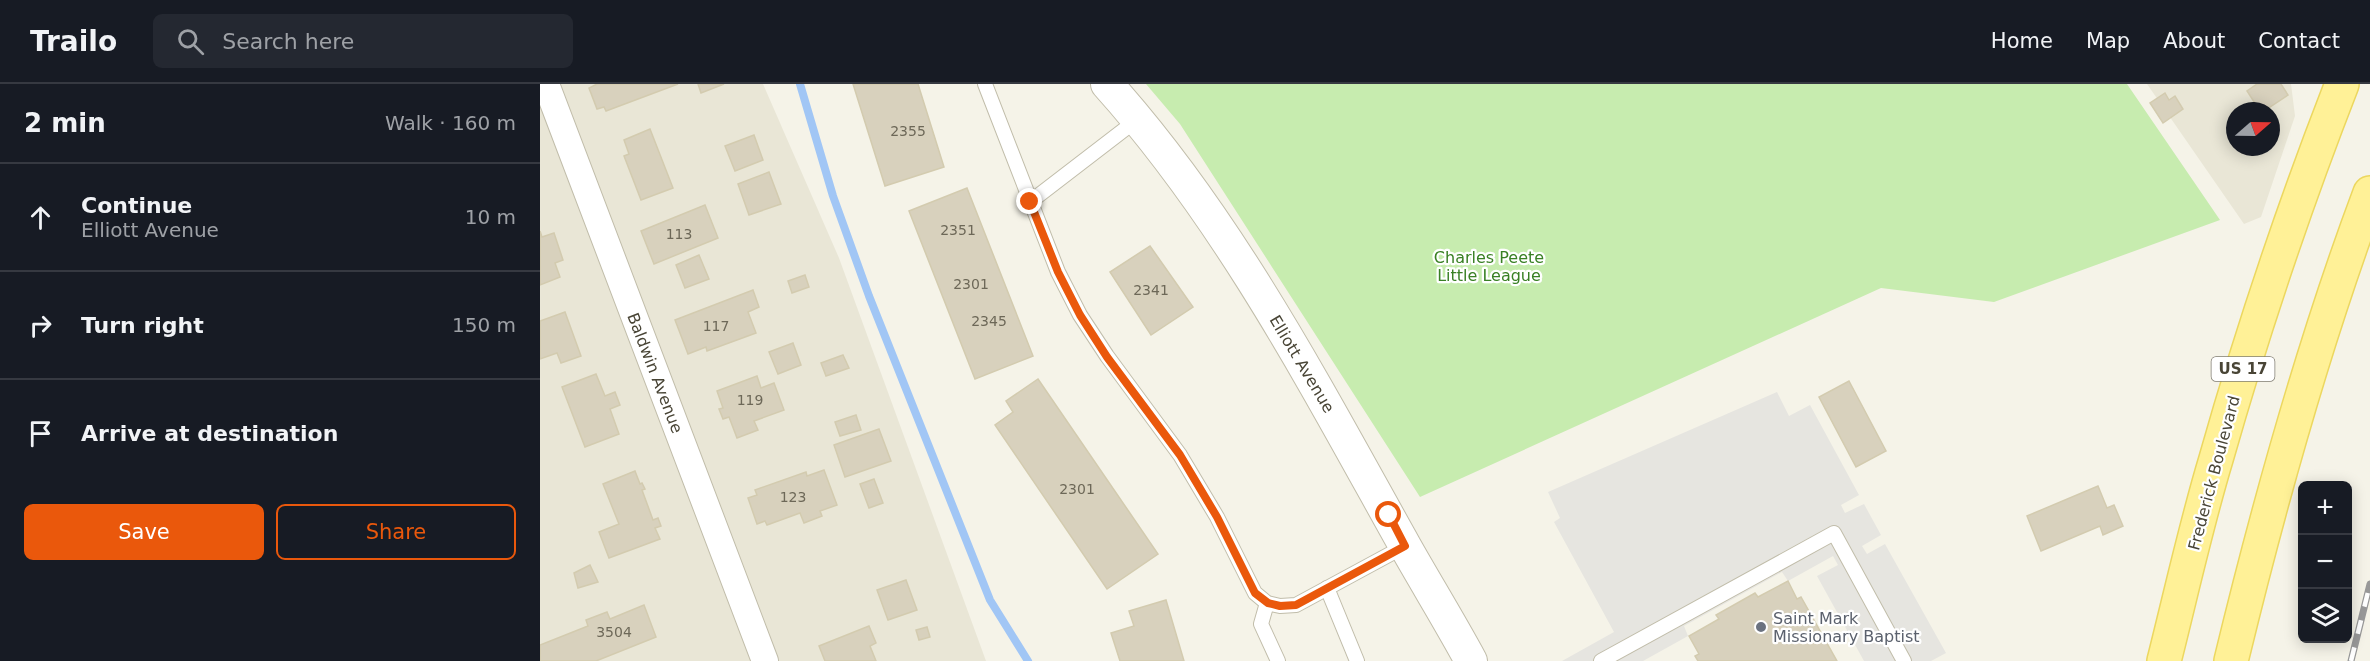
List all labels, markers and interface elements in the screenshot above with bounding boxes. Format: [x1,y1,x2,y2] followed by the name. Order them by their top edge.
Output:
[153,14,573,68] search box
[30,25,117,58] text: Trailo
[174,25,207,58] icon: search
[222,29,354,54] text: Search here
[1991,29,2053,53] text: Home
[2086,29,2130,53] text: Map
[2163,29,2225,53] text: About
[2258,29,2340,53] text: Contact
[2226,102,2280,156] north arrow
[24,108,106,138] text: 2 min
[385,111,516,135] text: Walk · 160 m
[890,123,926,139] house number: 2355
[1016,188,1042,214] route end
[81,193,192,218] text: Continue
[24,201,57,234] icon: ahead
[465,205,516,229] text: 10 m
[81,218,219,242] text: Elliott Avenue
[940,222,976,238] house number: 2351
[666,226,692,242] house number: 113
[1434,248,1544,285] park label: Charles Peete Little League
[953,276,989,292] house number: 2301
[1133,282,1169,298] house number: 2341
[24,309,57,342] icon: right
[623,310,687,436] street label: Baldwin Avenue
[1265,312,1339,416] street label: Elliott Avenue
[81,313,204,338] text: Turn right
[452,313,516,337] text: 150 m
[971,313,1007,329] house number: 2345
[703,318,729,334] house number: 117
[2212,357,2274,381] road number: US 17
[737,392,763,408] house number: 119
[2184,394,2244,552] street label: Frederick Boulevard
[24,417,57,450] icon: arrive
[81,421,338,446] text: Arrive at destination
[1059,481,1095,497] house number: 2301
[2298,481,2352,643] map controls
[2298,481,2352,535] button: +
[780,489,806,505] house number: 123
[1375,501,1401,527] route start
[24,504,264,560] button: Save
[276,504,516,560] button: Share
[2298,535,2352,589] button: −
[2298,589,2352,643] button: layers
[1773,609,1920,646] place label: Saint Mark Missionary Baptist
[1754,620,1768,634] marker: Saint Mark Missionary Baptist
[596,624,632,640] house number: 3504

